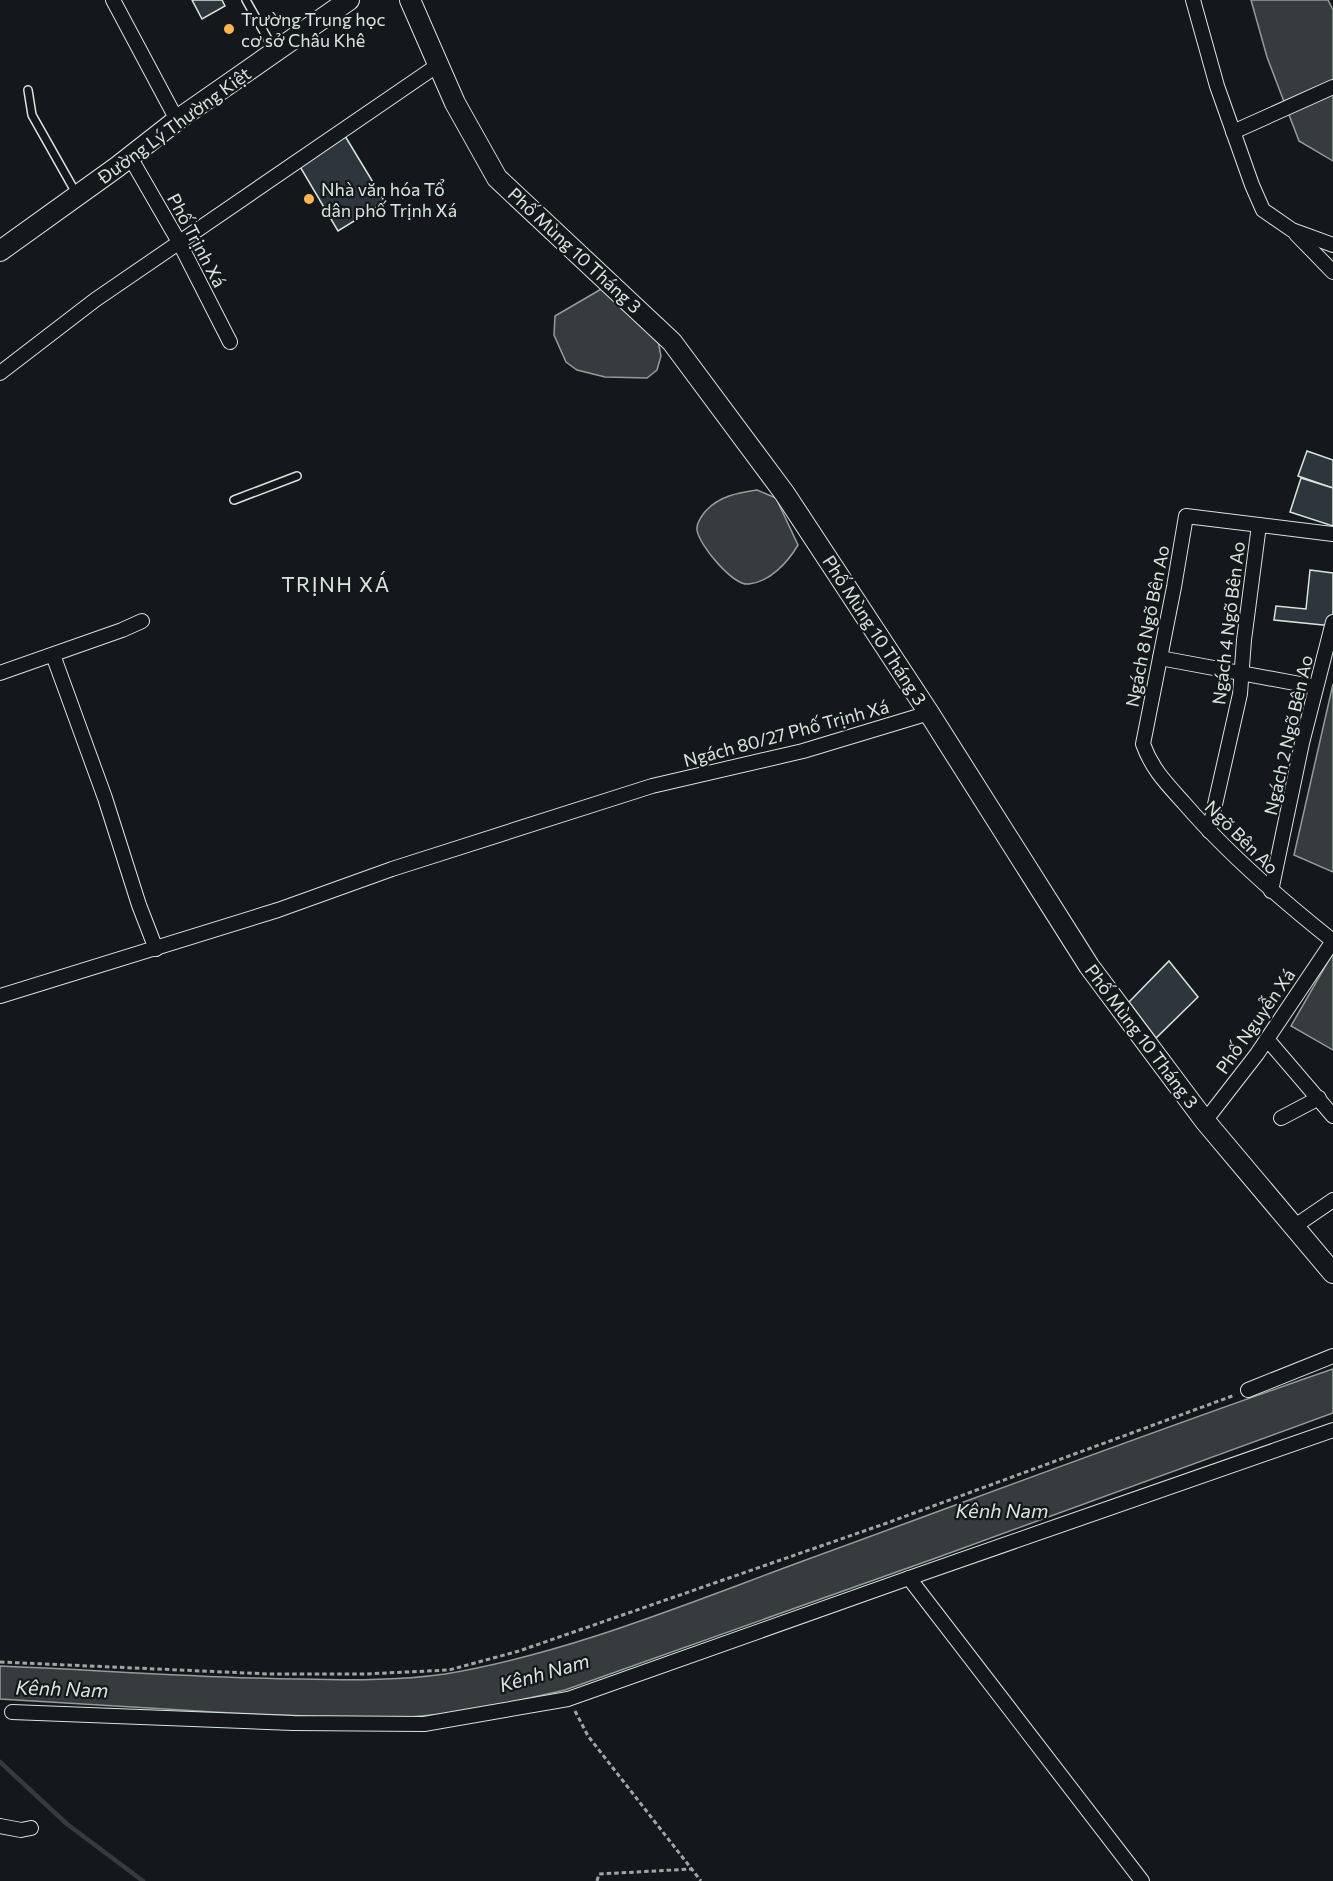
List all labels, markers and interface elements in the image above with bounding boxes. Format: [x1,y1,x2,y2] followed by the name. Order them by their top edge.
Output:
[241,8,385,51] place label: Trường Trung học cơ sở Châu Khê
[222,22,236,36] marker: Trường Trung học cơ sở Châu Khê
[92,62,255,188] street label: Đường Lý Thường Kiệt
[321,178,457,221] place label: Nhà văn hóa Tổ dân phố Trịnh Xá
[504,182,646,318] street label: Phố Mùng 10 Tháng 3
[163,189,231,291] street label: Phố Trịnh Xá
[302,192,316,206] marker: Nhà văn hóa Tổ dân phố Trịnh Xá
[1207,540,1249,706] street label: Ngách 4 Ngõ Bên Ao
[1121,543,1173,709] street label: Ngách 8 Ngõ Bên Ao
[818,551,932,709] street label: Phố Mùng 10 Tháng 3
[281,571,391,596] district label: TRỊNH XÁ
[1259,653,1317,817] street label: Ngách 2 Ngõ Bên Ao
[681,695,891,771] street label: Ngách 80/27 Phố Trịnh Xá
[1201,796,1283,878] street label: Ngõ Bên Ao
[1081,960,1203,1112] street label: Phố Mùng 10 Tháng 3
[1211,964,1299,1078] street label: Phố Nguyễn Xá
[956,1498,1048,1522] water label: Kênh Nam
[496,1648,592,1696] water label: Kênh Nam
[15,1674,109,1702] water label: Kênh Nam

